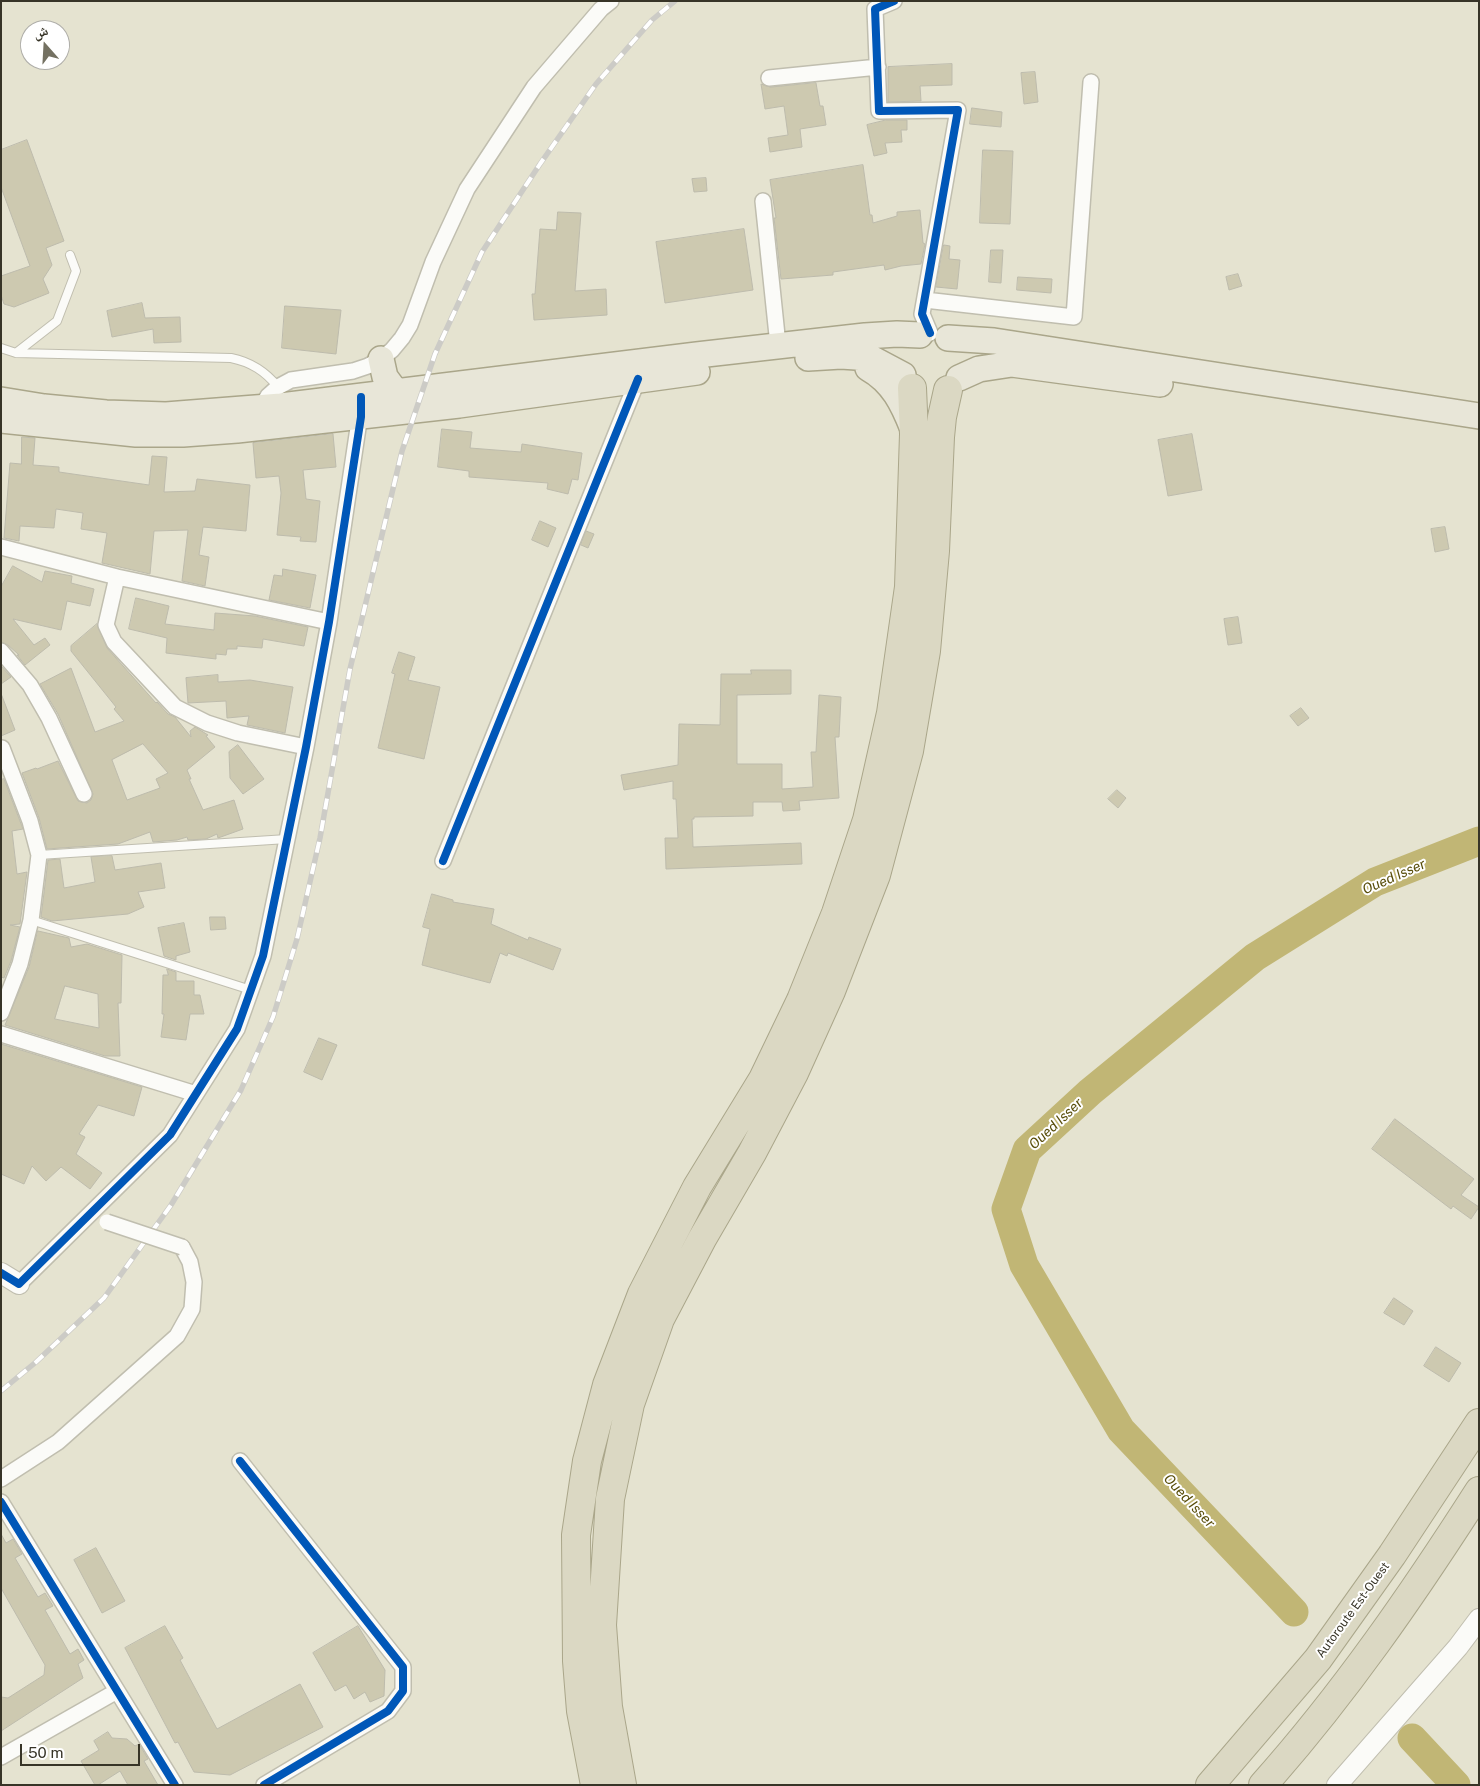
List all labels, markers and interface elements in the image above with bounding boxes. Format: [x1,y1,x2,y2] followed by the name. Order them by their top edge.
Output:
[20,20,70,70] north arrow
[31,22,50,42] text: ش
[1360,856,1428,898] water label: Oued Isser
[1026,1095,1086,1153] water label: Oued Isser
[1160,1471,1218,1531] water label: Oued Isser
[1314,1559,1392,1661] street label: Autoroute Est-Ouest
[22,1734,142,1766] scale bar
[28,1744,63,1761] text: 50 m

